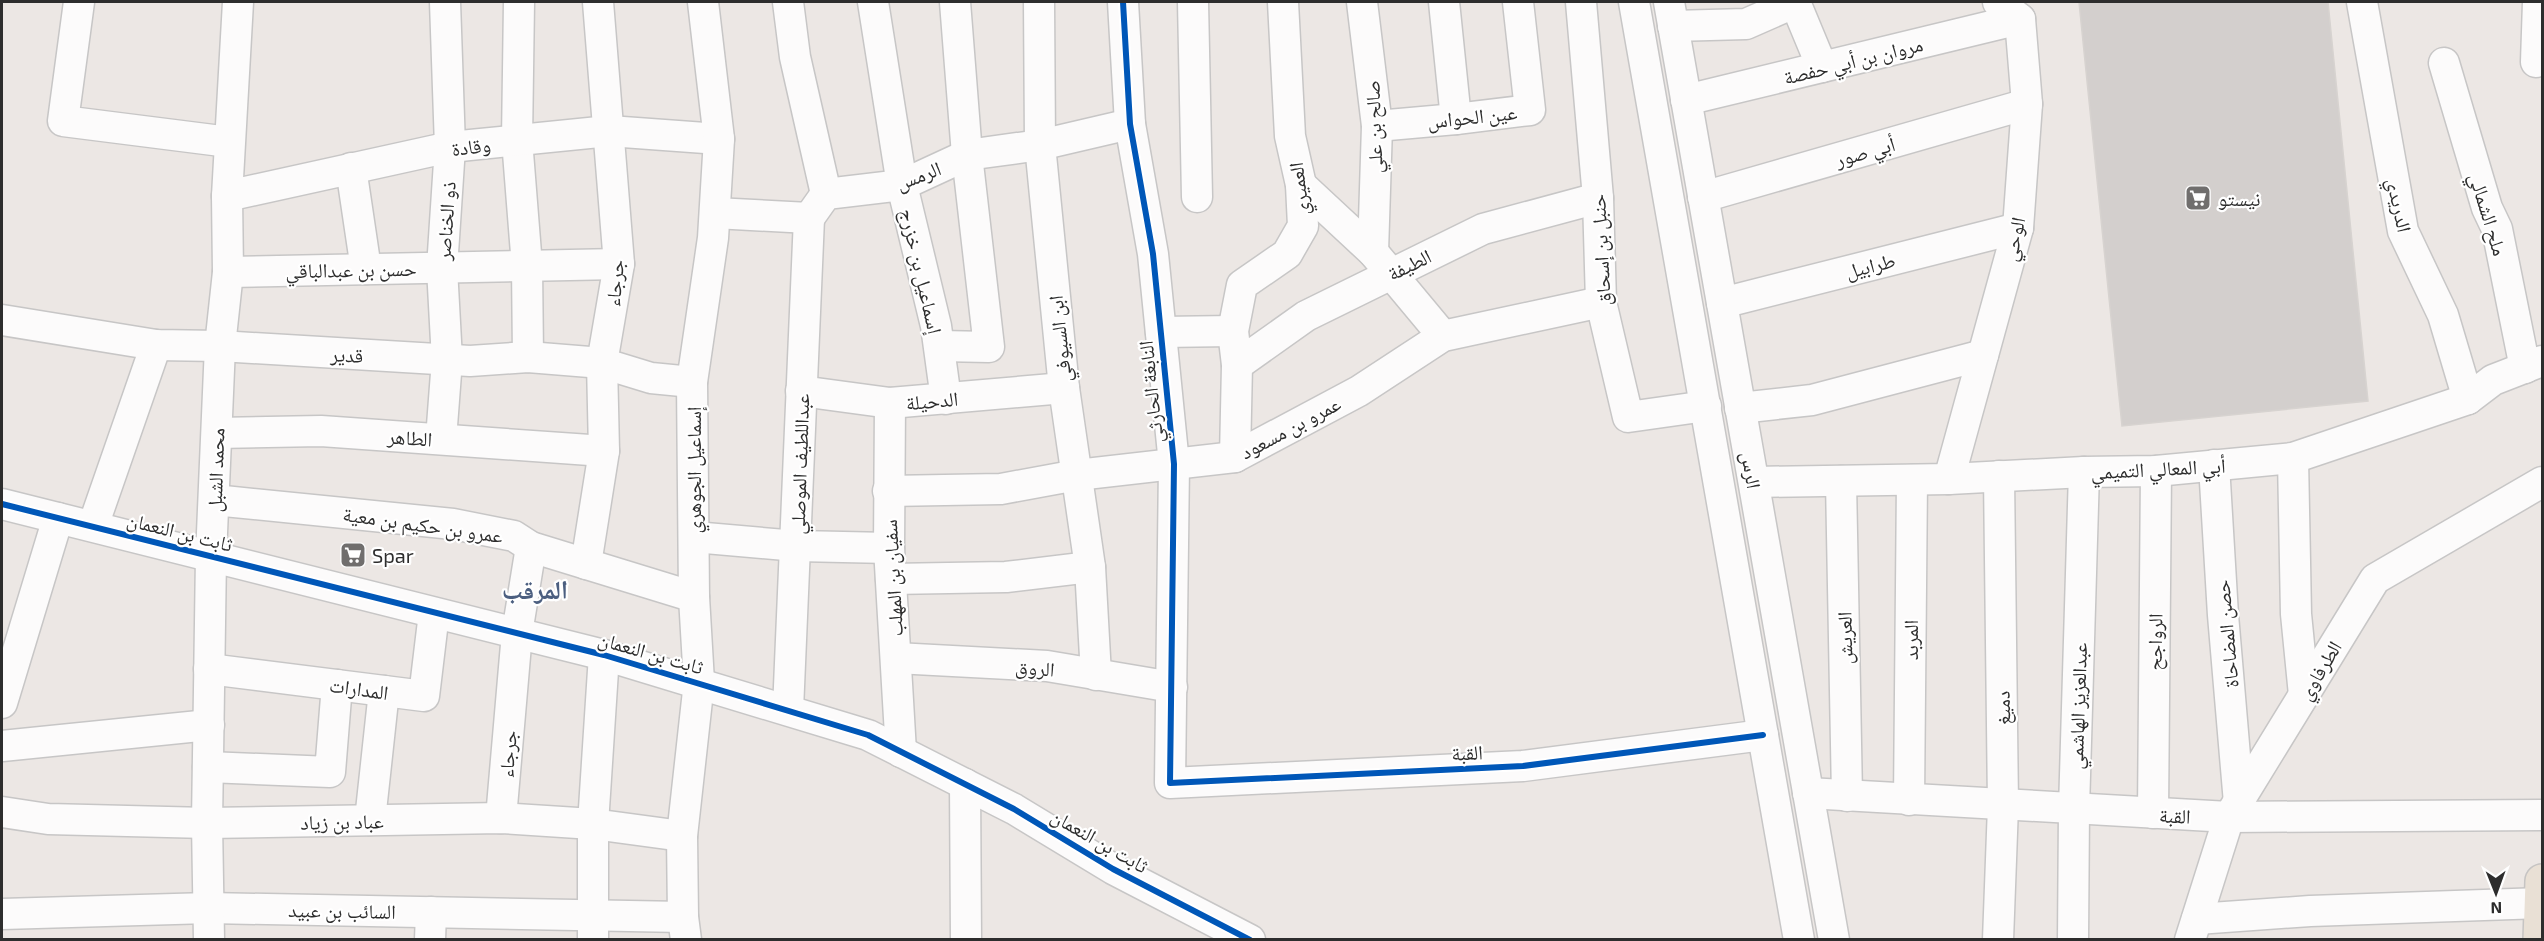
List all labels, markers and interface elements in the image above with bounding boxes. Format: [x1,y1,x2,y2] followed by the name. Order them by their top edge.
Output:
[1781,31,1926,94] street label: مروان بن أبي حفصة
[1359,80,1392,174] street label: صالح بن علي
[1426,99,1518,134] street label: عين الحواس
[1831,131,1899,176] street label: أبي صور
[450,132,492,160] street label: وقادة
[892,155,944,195] street label: الرمس
[1283,161,1318,217] street label: العميري
[2460,170,2513,260] street label: ملح الشمالي
[2378,176,2417,235] street label: الدريدي
[430,181,460,262] street label: ذو الخناصر
[2183,183,2213,213] supermarket icon: نيستو
[2218,186,2261,210] place label: نيستو
[1585,193,1618,306] street label: حنبل بن إسحاق
[893,206,948,337] street label: إسماعيل بن خزرج
[1997,215,2034,264] street label: الوحي
[1383,243,1435,285] street label: الطيفة
[1843,247,1898,284] street label: طرابيل
[285,256,417,287] street label: حسن بن عبدالباقي
[600,258,629,308] street label: جرجاء
[1042,294,1081,384] street label: ابن السيوفي
[1133,339,1172,444] street label: النابغة الحارثي
[329,341,364,367] street label: قدير
[905,386,959,415] street label: الدحيلة
[1236,391,1345,464] street label: عمرو بن مسعود
[785,393,819,535] street label: عبداللطيف الموصلي
[681,406,710,534] street label: إسماعيل الجوهري
[386,423,433,451] street label: الطاهر
[202,427,229,513] street label: محمد الشبل
[1736,450,1767,491] street label: الرس
[2090,452,2226,489] street label: أبي المعالي التميمي
[341,501,505,550] street label: عمرو بن حكيم بن معية
[124,506,236,557] street label: ثابت بن النعمان
[877,519,908,637] street label: سفيان بن المهلب
[338,540,368,570] supermarket icon: Spar
[372,543,414,567] place label: Spar
[502,573,568,604] district label: المرقب
[2209,579,2244,689] street label: حصن المضاحاة
[1832,611,1857,664] street label: العريش
[2142,613,2168,671] street label: الرواجح
[1898,620,1923,660] street label: المربد
[595,626,707,680] street label: ثابت بن النعمان
[2292,636,2350,707] street label: الطرفاوي
[2063,642,2096,770] street label: عبدالعزيز الهاشمي
[1014,653,1056,682] street label: الروق
[328,672,390,704] street label: المدارات
[1990,691,2016,725] street label: دميغ
[493,729,521,779] street label: جرجاء
[1451,739,1483,765] street label: القبة
[2159,802,2191,828] street label: القبة
[1047,803,1153,879] street label: ثابت بن النعمان
[300,808,384,835] street label: عباد بن زياد
[2466,863,2526,923] north arrow
[288,897,396,924] street label: السائب بن عبيد
[2490,899,2502,918] text: N

